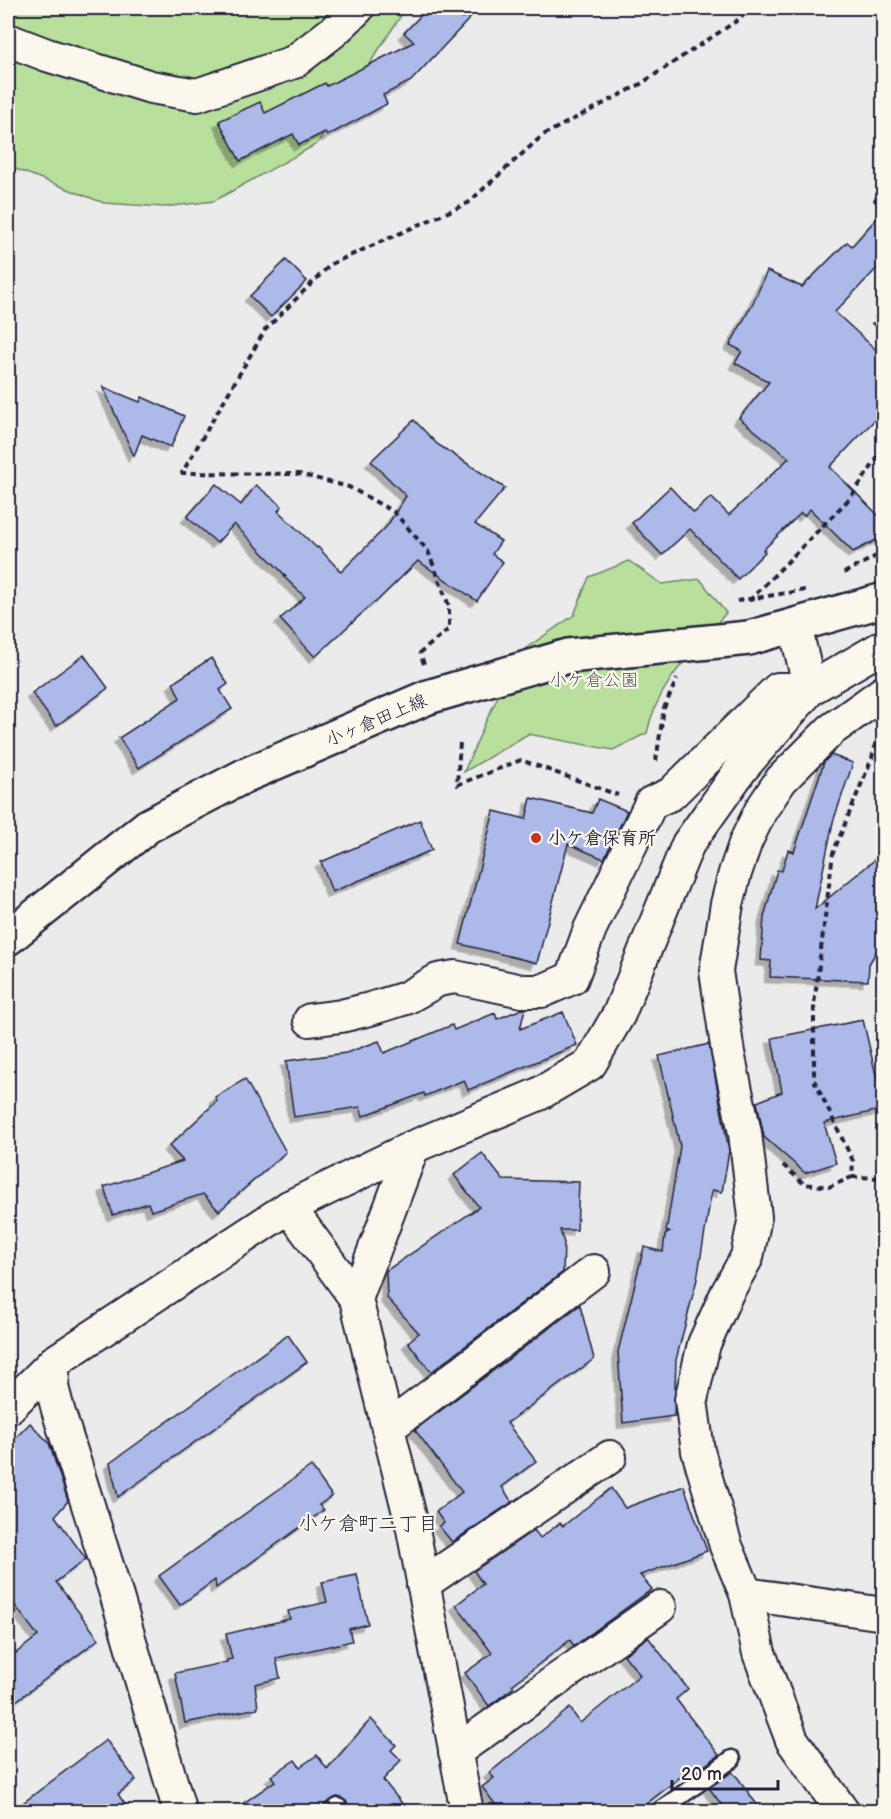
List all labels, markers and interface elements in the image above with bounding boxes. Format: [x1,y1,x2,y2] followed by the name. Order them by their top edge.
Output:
[549,670,639,691] park label: 小ケ倉公園
[322,690,430,751] street label: 小ヶ倉田上線
[548,828,656,849] place label: 小ケ倉保育所
[529,831,543,845] marker: 小ケ倉保育所
[298,1512,438,1536] district label: 小ケ倉町二丁目
[672,1753,778,1791] scale bar
[681,1764,722,1785] text: 20 m

